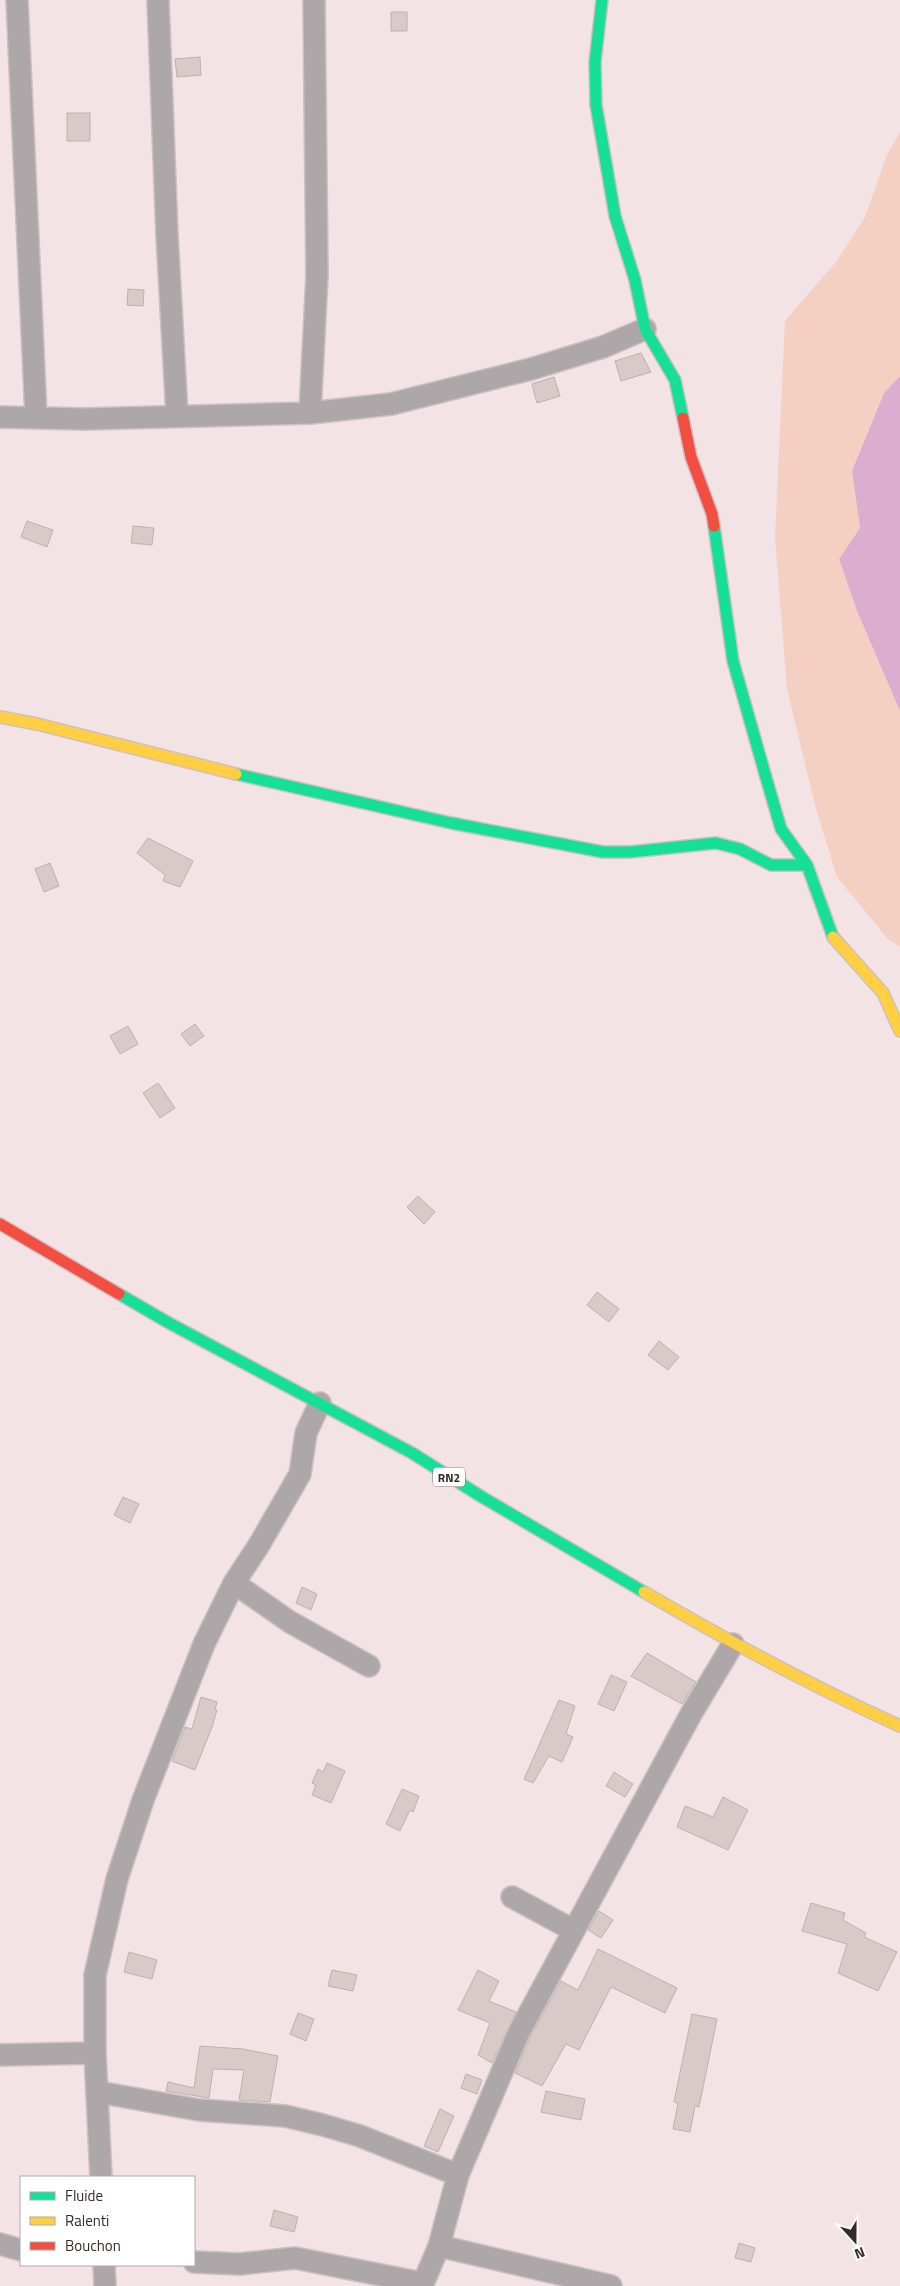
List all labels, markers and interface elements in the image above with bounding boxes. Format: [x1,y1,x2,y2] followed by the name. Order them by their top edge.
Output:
[433,1468,465,1486] road number: RN2
[20,2176,195,2266] legend
[65,2184,103,2207] text: Fluide
[65,2209,109,2232] text: Ralenti
[830,2216,880,2266] north arrow
[65,2234,121,2257] text: Bouchon
[852,2242,868,2265] text: N

